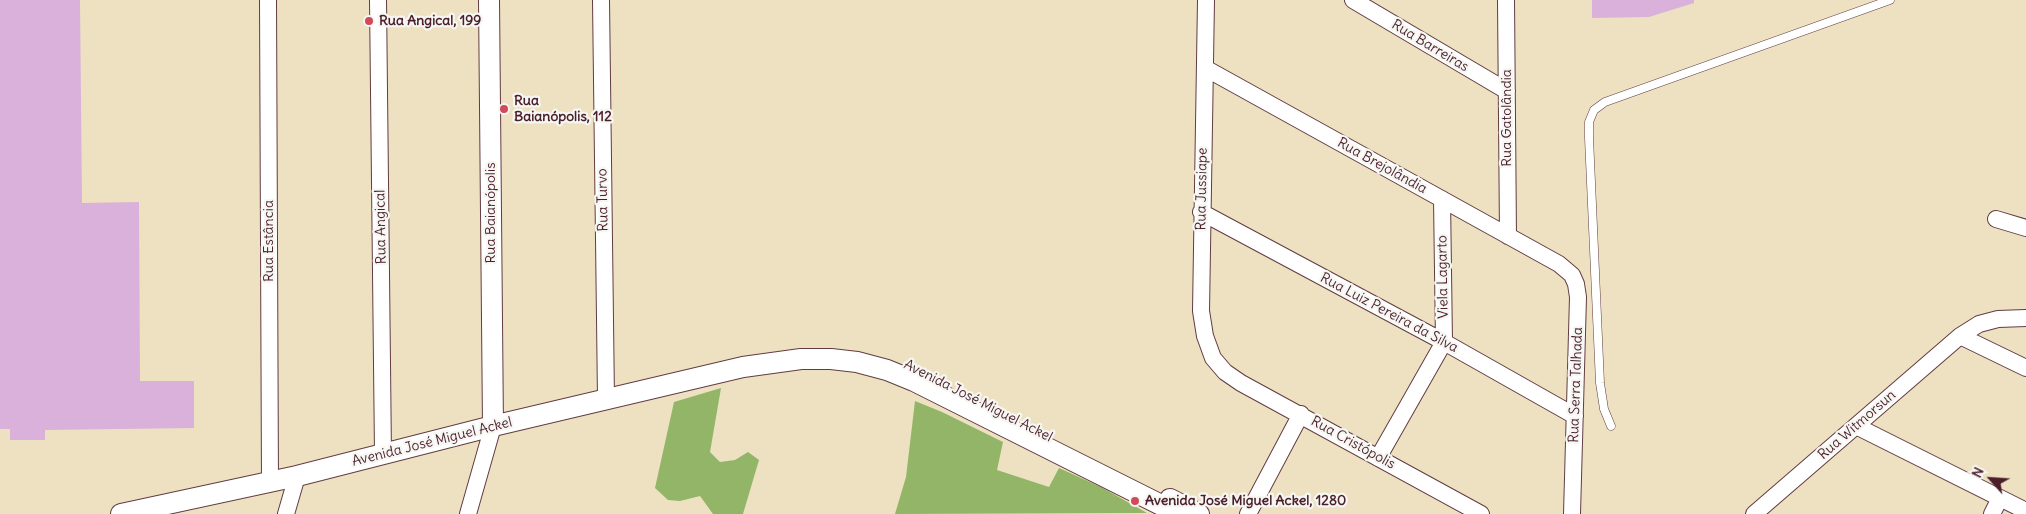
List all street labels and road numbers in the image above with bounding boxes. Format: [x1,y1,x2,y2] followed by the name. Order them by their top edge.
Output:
[1388,16,1472,76] street label: Rua Barreiras
[1499,69,1515,167] street label: Rua Gatolândia
[1334,134,1430,198] street label: Rua Brejolândia
[1193,147,1211,231] street label: Rua Jussiape
[483,162,499,264] street label: Rua Baianópolis
[594,168,612,232] street label: Rua Turvo
[372,190,390,264] street label: Rua Angical
[261,200,277,282] street label: Rua Estância
[1434,235,1452,319] street label: Viela Lagarto
[1317,270,1461,356] street label: Rua Luiz Pereira da Silva
[1566,327,1586,443] street label: Rua Serra Talhada
[901,356,1055,446] street label: Avenida José Miguel Ackel
[1815,387,1899,463] street label: Rua Witmorsun
[1308,413,1398,473] street label: Rua Cristópolis
[350,414,514,470] street label: Avenida José Miguel Ackel

